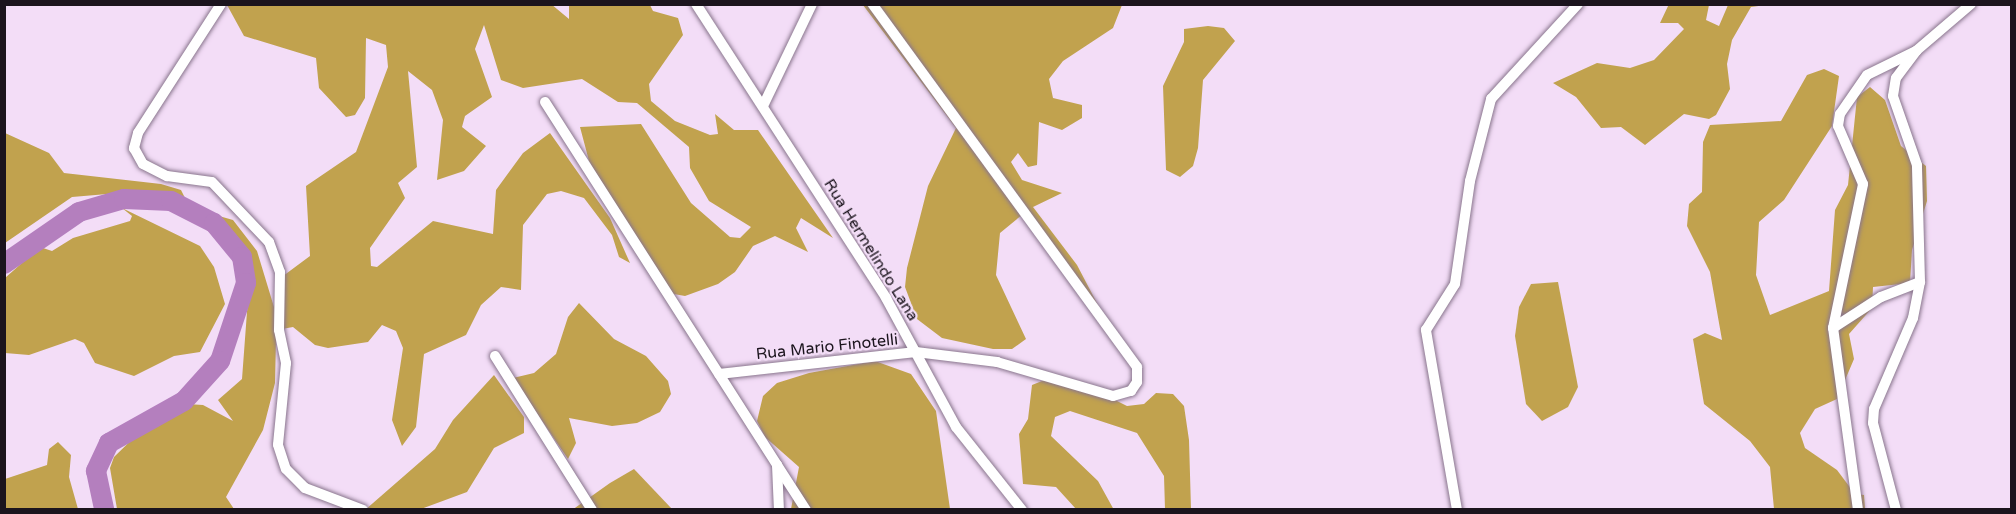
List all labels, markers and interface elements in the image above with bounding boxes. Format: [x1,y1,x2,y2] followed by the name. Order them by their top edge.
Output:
[819,175,923,325] street label: Rua Hermelindo Lana
[755,330,899,364] street label: Rua Mario Finotelli

